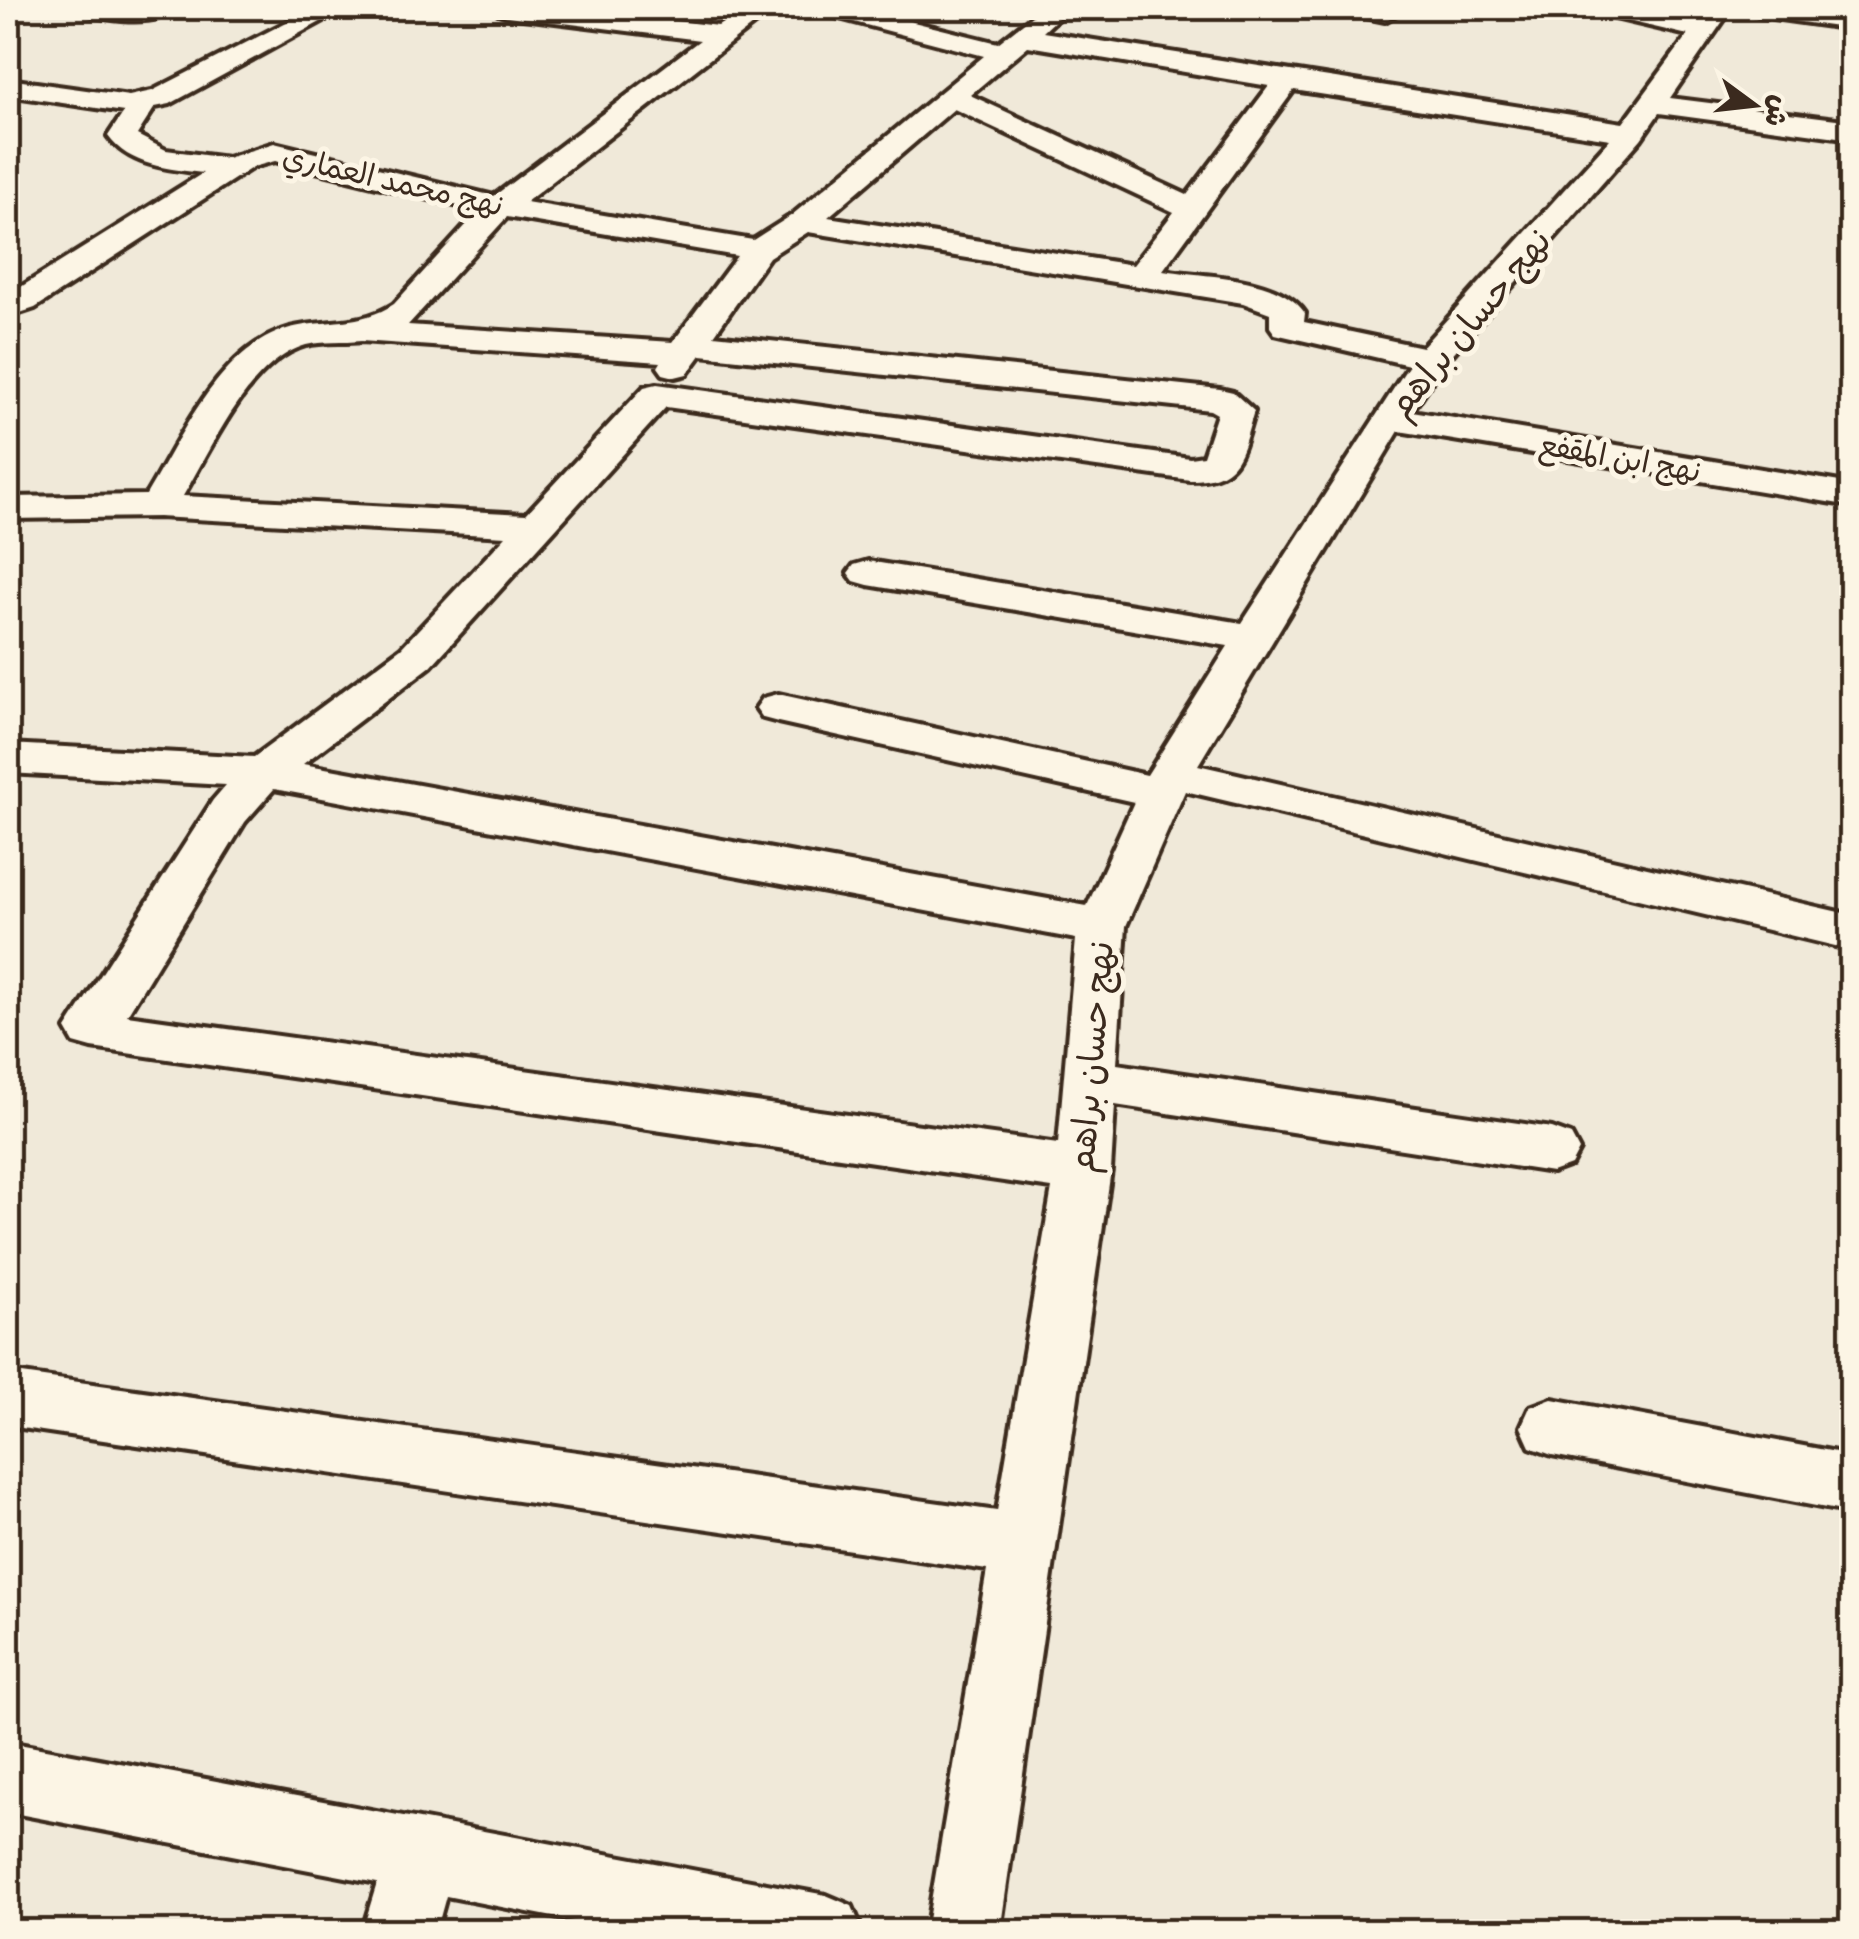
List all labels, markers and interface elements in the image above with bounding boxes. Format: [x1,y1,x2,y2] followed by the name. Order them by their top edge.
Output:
[1704,55,1804,155] north arrow
[1751,90,1799,131] text: ش
[278,137,507,231] street label: نهج محمد العماري
[1377,220,1566,431] street label: نهج حسان براهم
[1535,425,1704,497] street label: نهج ابن المقفع
[1059,939,1130,1175] street label: نهج حسان براهم

